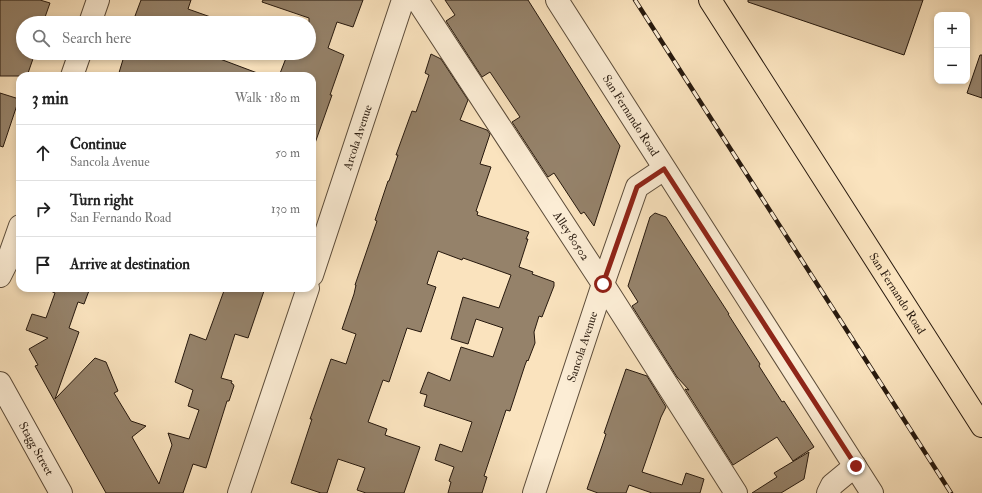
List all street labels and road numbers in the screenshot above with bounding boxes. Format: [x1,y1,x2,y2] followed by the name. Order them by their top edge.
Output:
[599,72,662,159] street label: San Fernando Road
[339,103,375,173] street label: Arcola Avenue
[549,208,593,263] street label: Alley 80502
[866,250,929,337] street label: San Fernando Road
[564,309,601,384] street label: Sancola Avenue
[16,419,57,478] street label: Stagg Street

